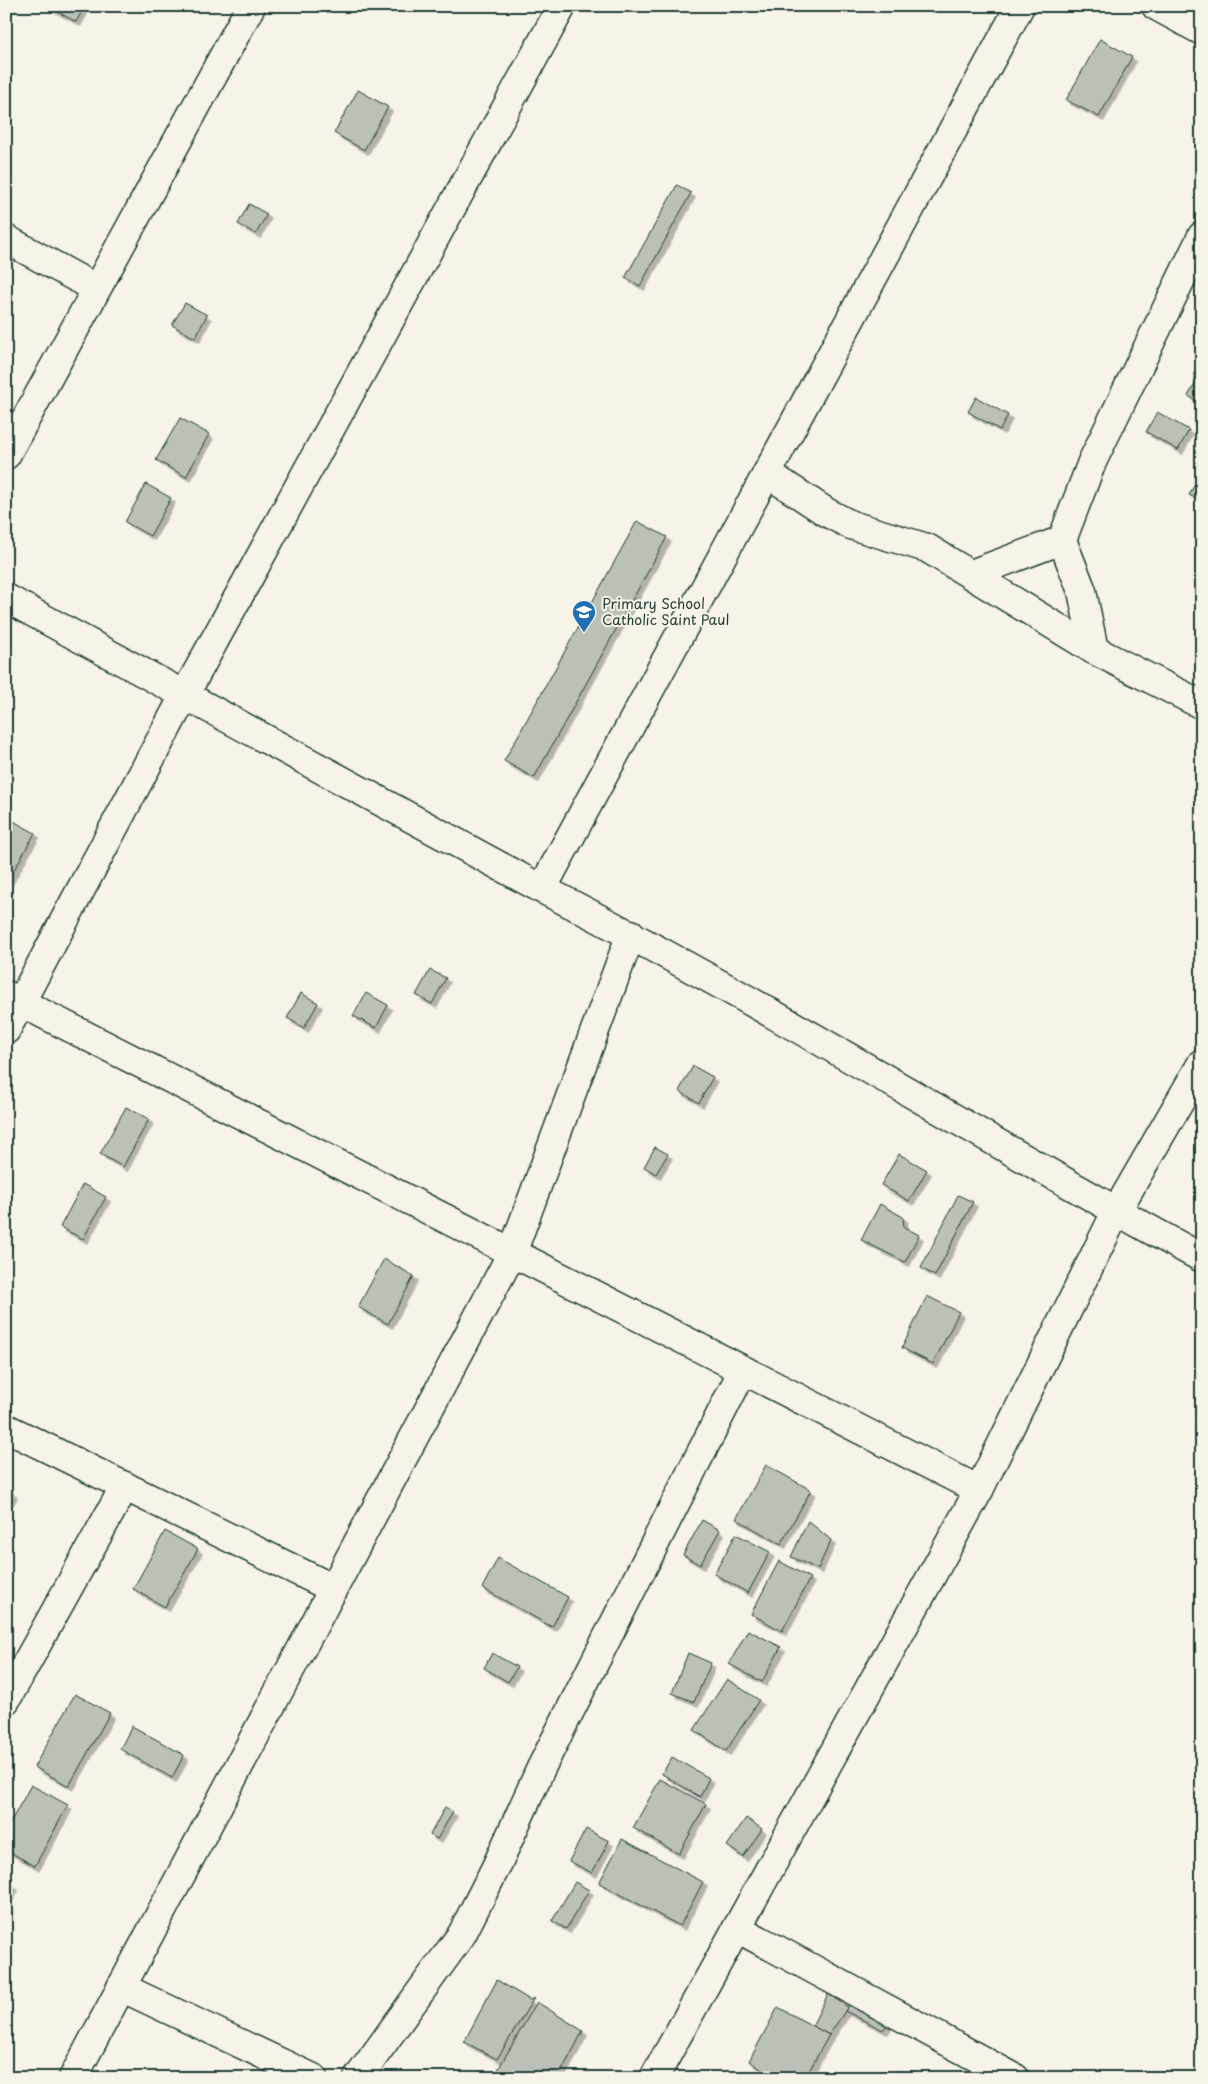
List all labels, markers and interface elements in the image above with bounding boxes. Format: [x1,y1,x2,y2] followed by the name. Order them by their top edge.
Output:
[602,593,729,630] place label: Primary School Catholic Saint Paul
[571,599,597,633] school or university icon: Primary School Catholic Saint Paul

